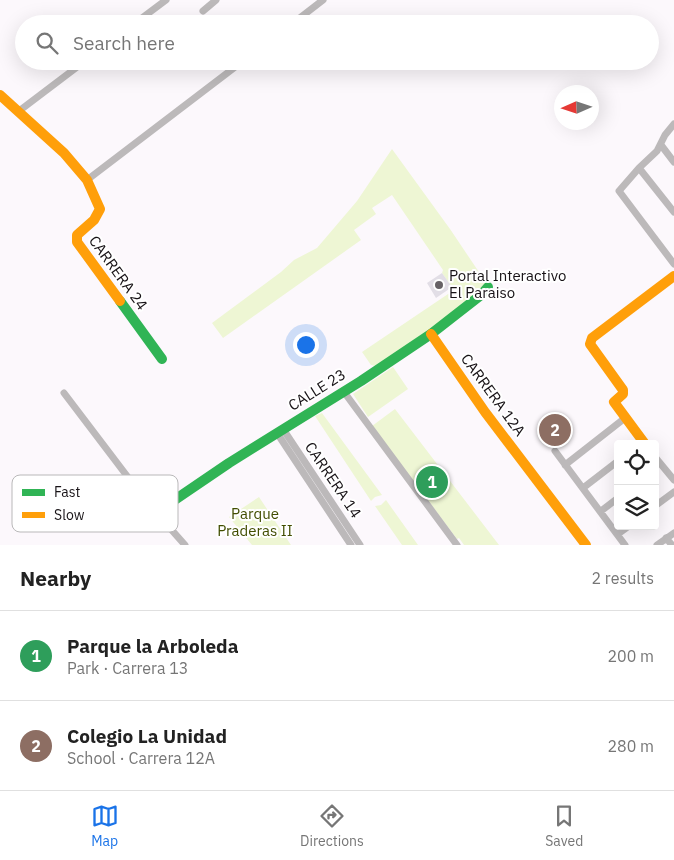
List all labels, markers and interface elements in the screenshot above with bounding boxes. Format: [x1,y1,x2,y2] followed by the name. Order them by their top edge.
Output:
[15,15,659,70] search box
[33,29,61,57] icon: search
[73,31,175,55] text: Search here
[554,85,599,130] north arrow
[85,232,152,314] street label: CARRERA 24
[449,266,566,302] place label: Portal Interactivo El Paraiso
[433,279,445,291] marker: Portal Interactivo El Paraiso
[293,332,319,358] your location
[457,350,530,440] street label: CARRERA 12A
[284,364,349,415] street label: CALLE 23
[539,411,571,449] pin: 2
[301,438,366,521] street label: CARRERA 14
[614,440,659,530] map controls
[614,440,659,485] button: locate
[416,463,448,501] pin: 1
[12,475,178,532] legend
[54,483,80,501] text: Fast
[614,485,659,530] button: layers
[217,504,293,540] park label: Parque Praderas II
[54,506,85,524] text: Slow
[20,564,91,592] text: Nearby
[591,568,654,588] text: 2 results
[67,634,238,658] text: Parque la Arboleda
[31,646,41,666] text: 1
[607,646,654,666] text: 200 m
[67,658,188,678] text: Park · Carrera 13
[67,724,227,748] text: Colegio La Unidad
[31,736,41,756] text: 2
[607,736,654,756] text: 280 m
[67,748,215,768] text: School · Carrera 12A
[91,802,119,850] tab: Map
[300,802,364,850] tab: Directions
[545,802,583,850] tab: Saved

